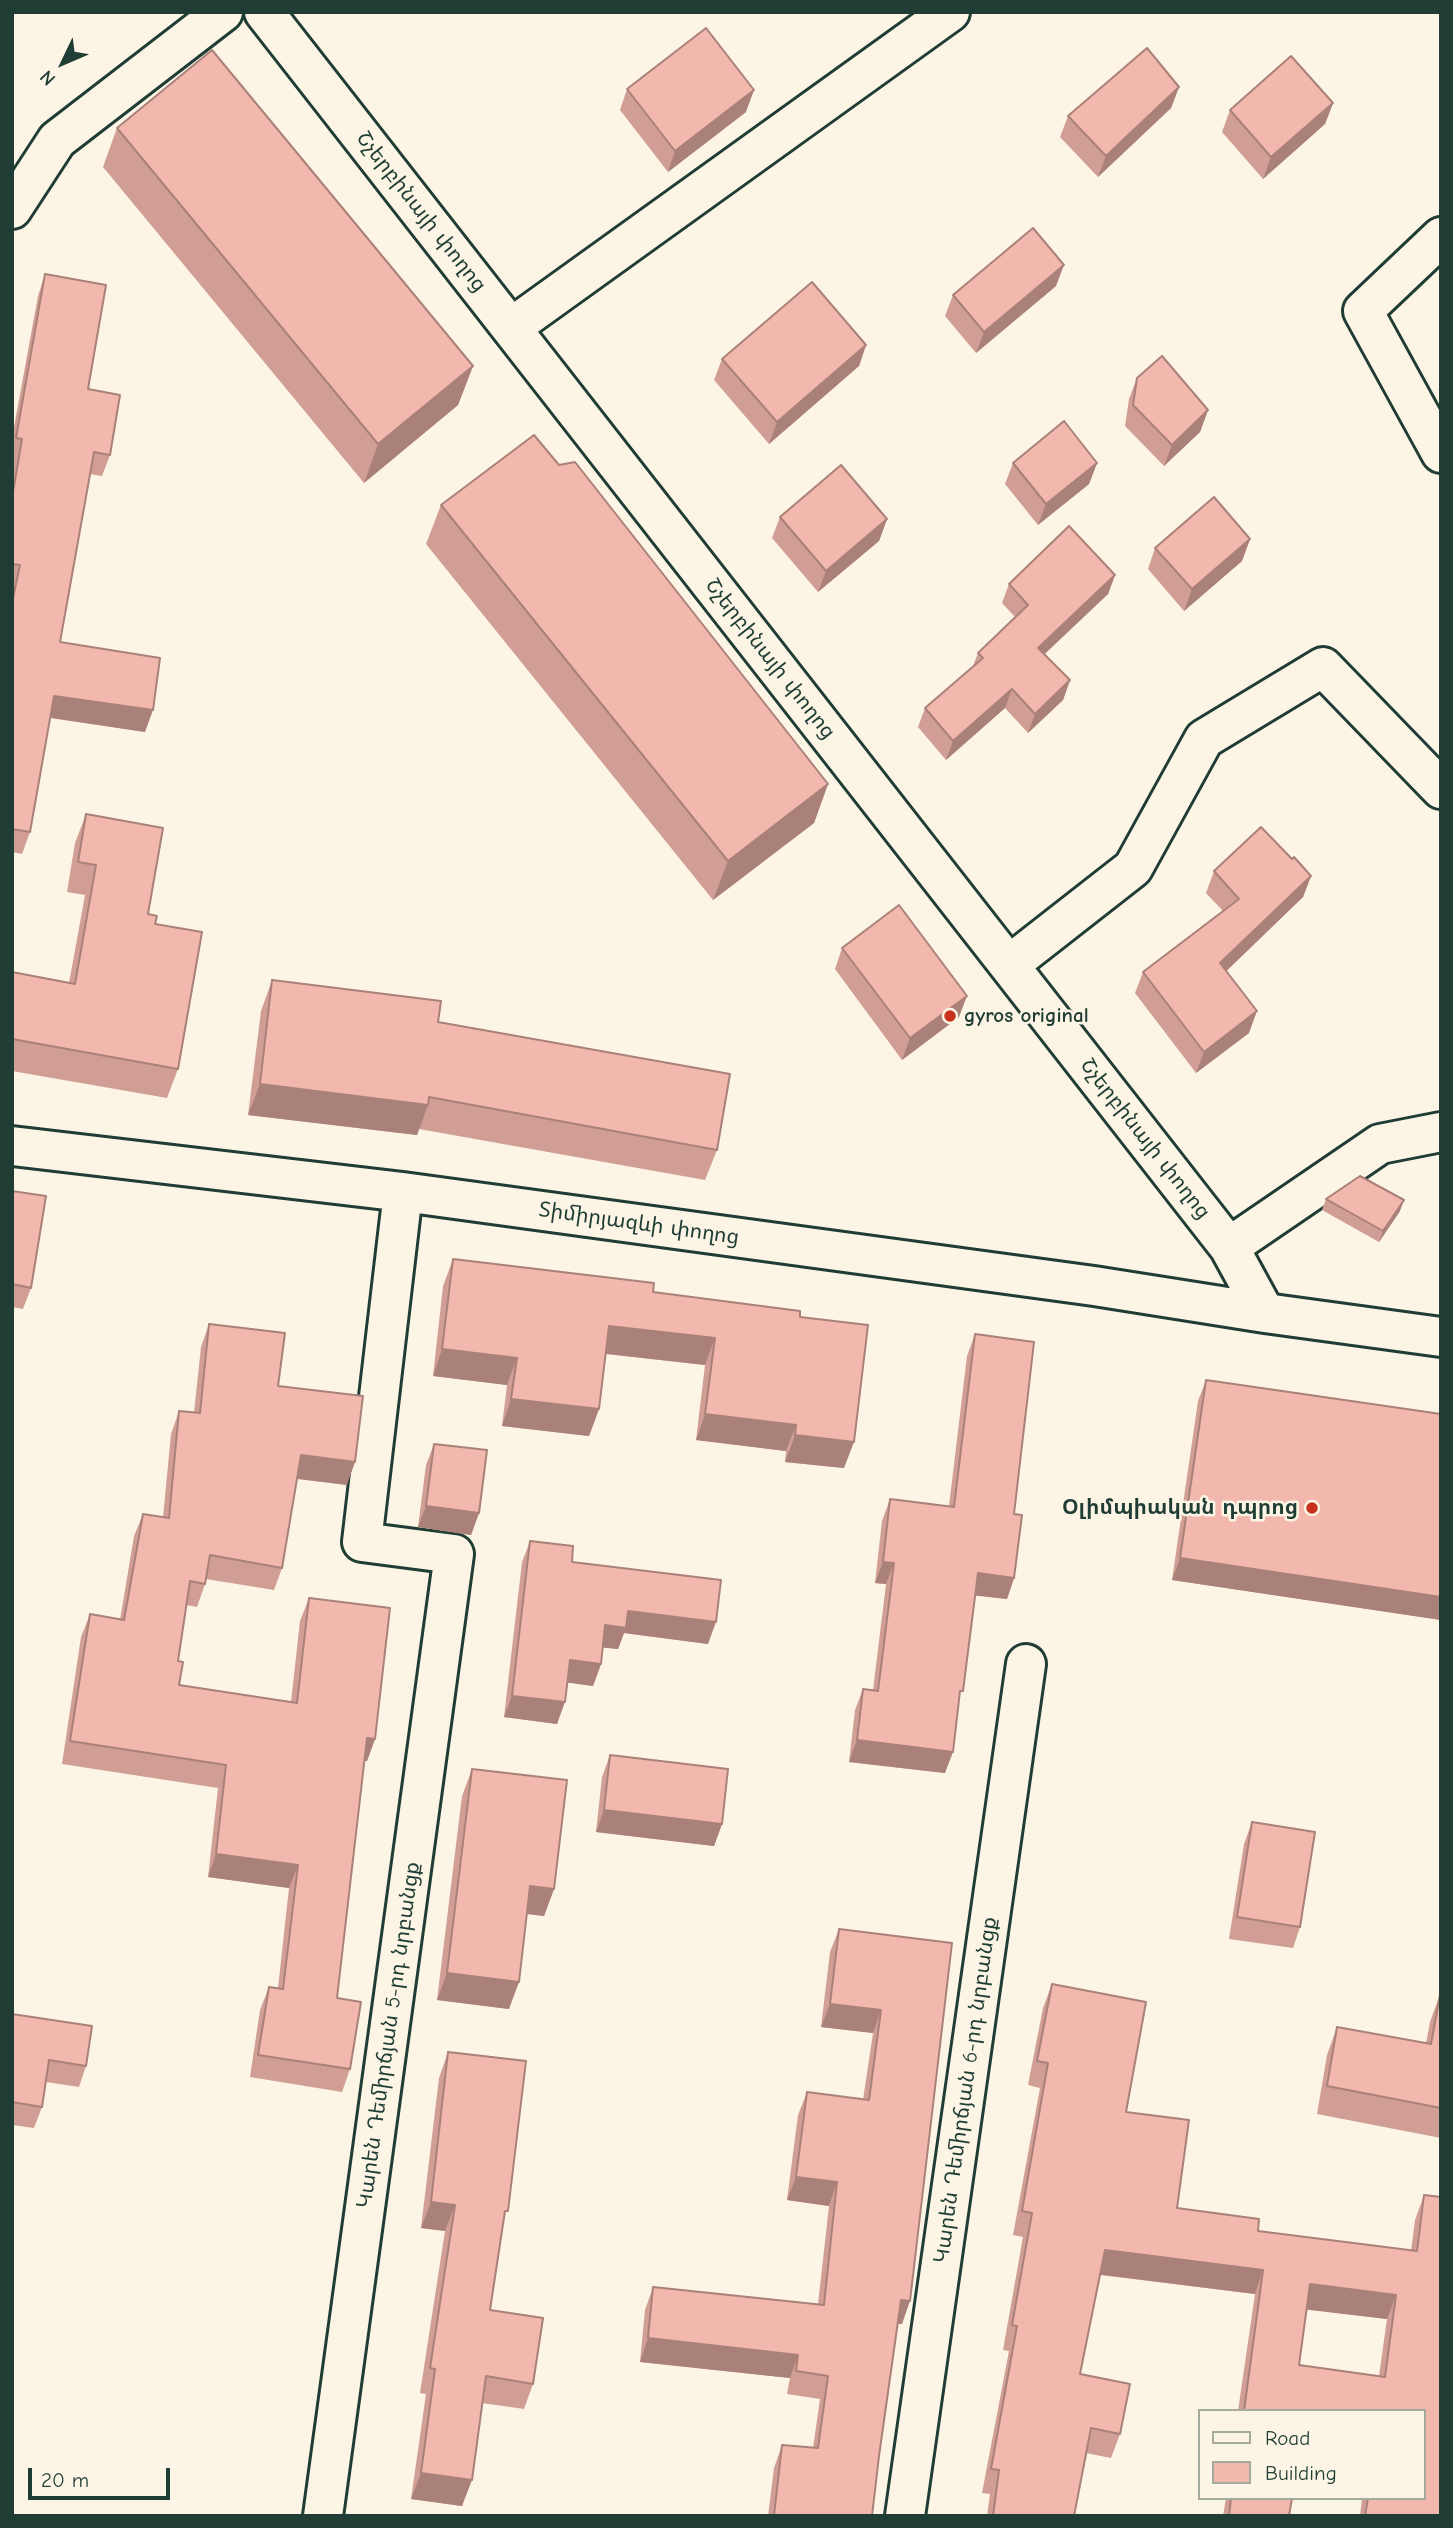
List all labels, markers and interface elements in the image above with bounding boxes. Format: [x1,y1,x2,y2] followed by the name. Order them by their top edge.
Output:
[28,28,98,98] north arrow
[36,65,60,90] text: N
[350,127,492,297] street label: Շչերբինայի փողոց
[699,574,841,744] street label: Շչերբինայի փողոց
[964,1003,1089,1029] place label: gyros original
[942,1008,958,1024] marker: gyros original
[1074,1054,1216,1224] street label: Շչերբինայի փողոց
[537,1197,741,1251] street label: Տիմիրյազևի փողոց
[1062,1495,1298,1521] place label: Օլիմպիական դպրոց
[1304,1500,1320,1516] marker: Օլիմպիական դպրոց
[352,1860,426,2210] street label: Կարեն Դեմիրճյան 5-րդ նրբանցք
[929,1915,1003,2265] street label: Կարեն Դեմիրճյան 6-րդ նրբանցք
[1198,2409,1425,2500] legend
[1265,2426,1310,2450] text: Road
[32,2454,173,2498] scale bar
[1265,2461,1337,2485] text: Building
[41,2468,89,2492] text: 20 m

